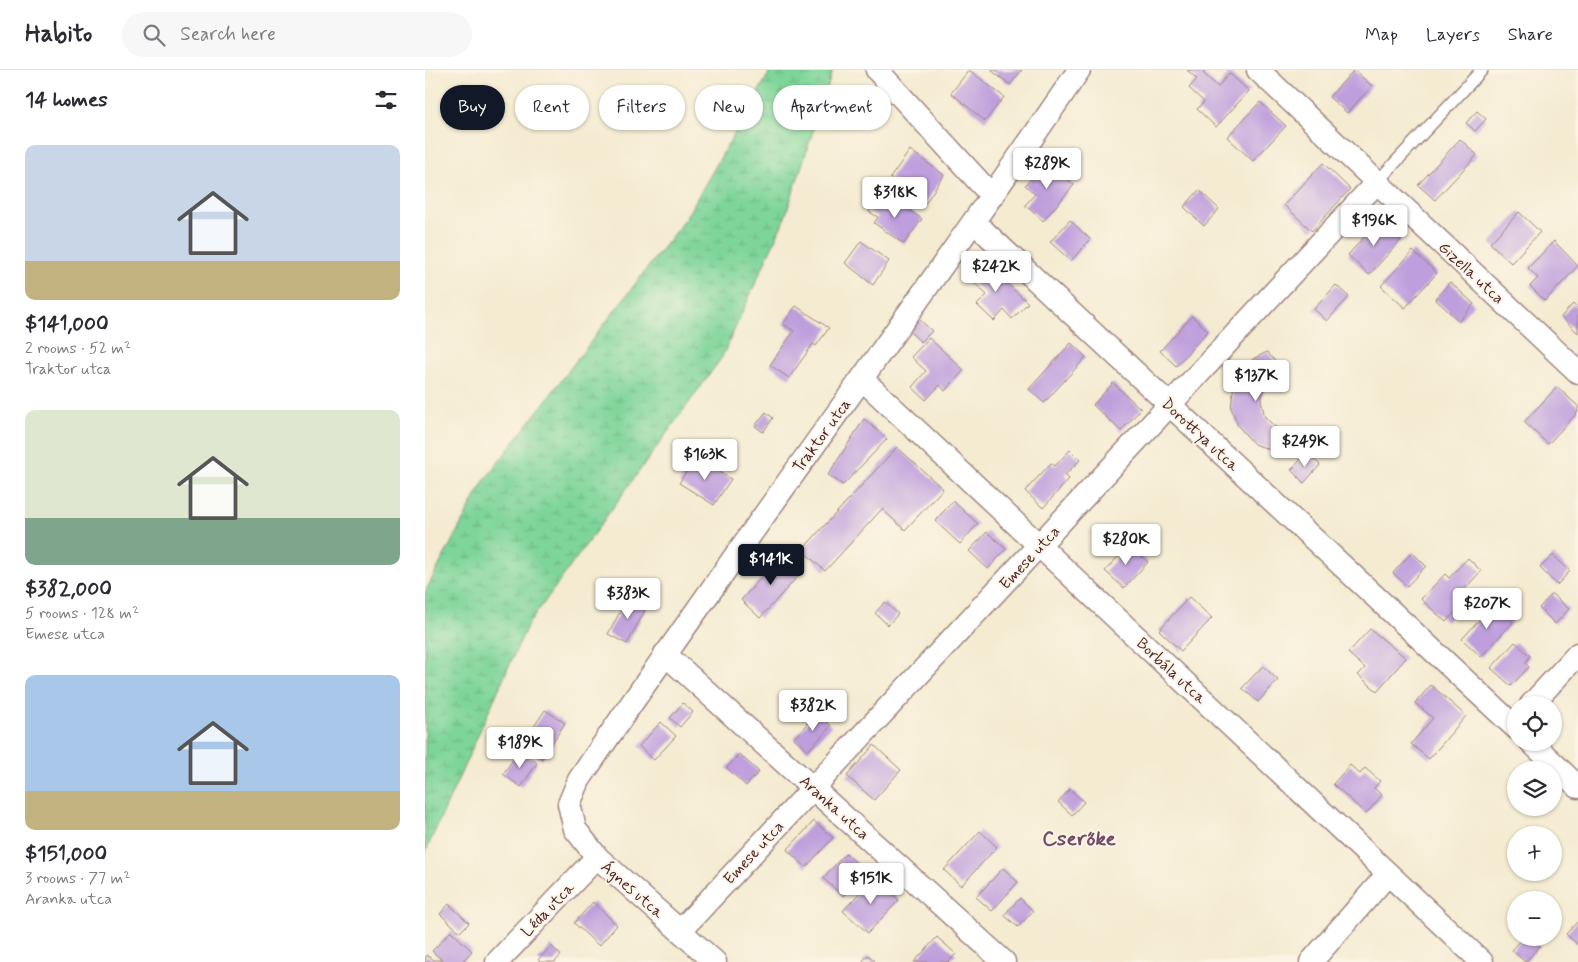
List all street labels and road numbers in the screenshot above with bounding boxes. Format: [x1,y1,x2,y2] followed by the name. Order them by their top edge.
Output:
[1434,237,1509,309] street label: Gizella utca
[1157,394,1244,477] street label: Dorottya utca
[788,395,856,477] street label: Traktor utca
[995,521,1065,594] street label: Emese utca
[1132,633,1211,709] street label: Borbála utca
[795,771,874,845] street label: Aranka utca
[719,816,789,889] street label: Emese utca
[596,857,668,924] street label: Ágnes utca
[517,878,580,942] street label: Léda utca

